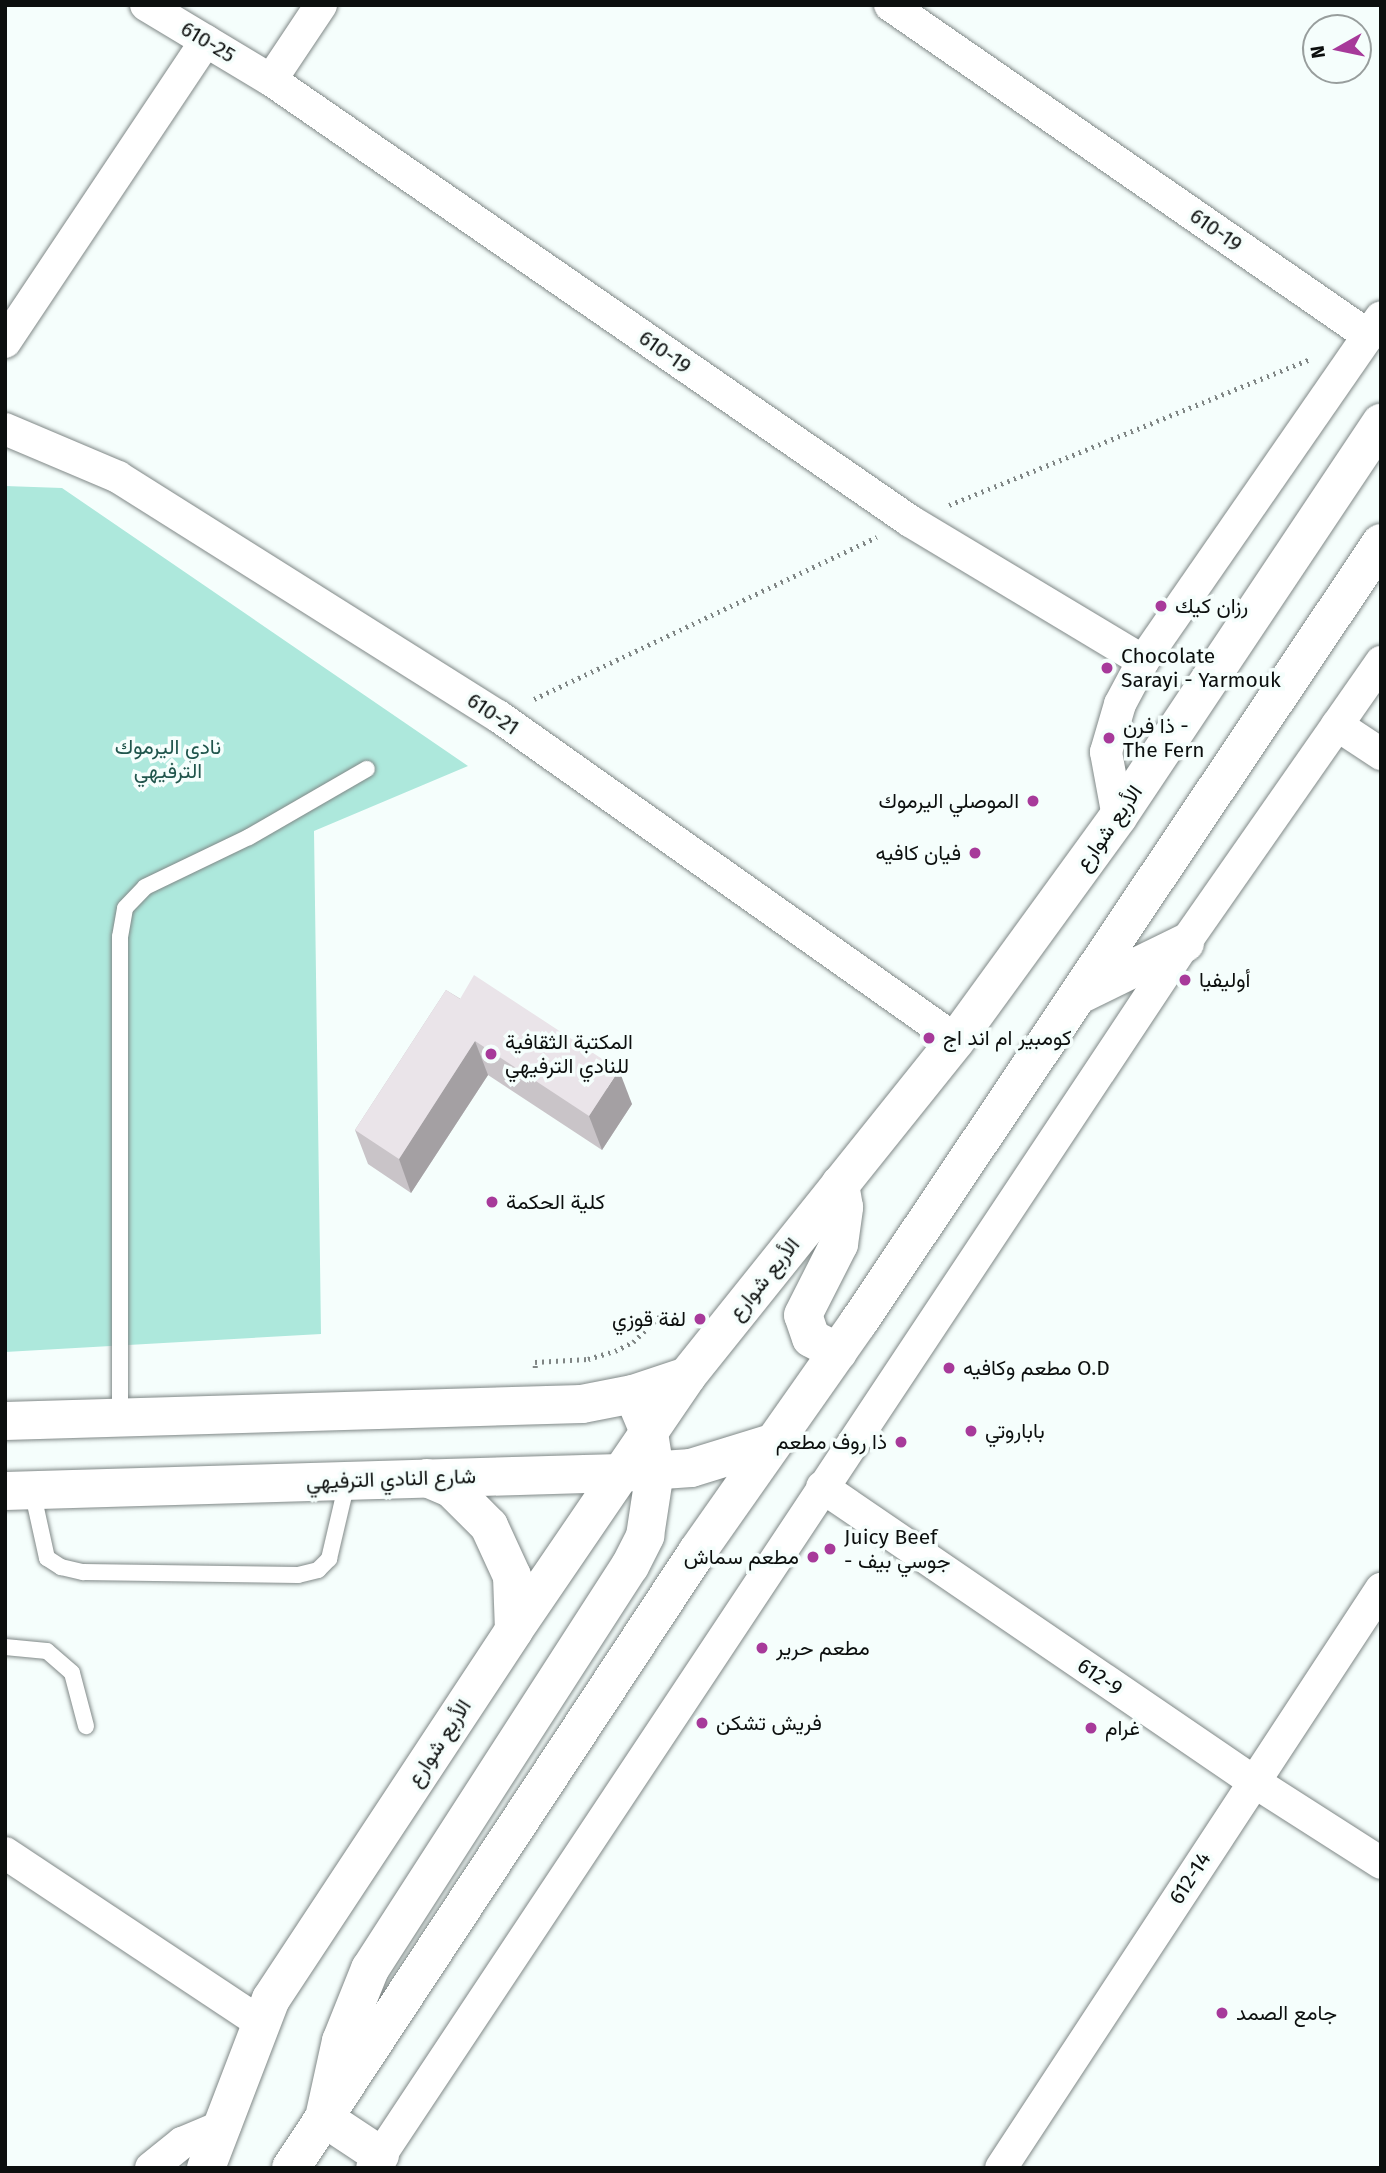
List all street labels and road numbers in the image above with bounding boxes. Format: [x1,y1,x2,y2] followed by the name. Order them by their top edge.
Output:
[176,16,240,68] street label: 610-25
[1185,203,1247,257] street label: 610-19
[634,325,696,379] street label: 610-19
[462,688,524,740] street label: 610-21
[1070,780,1148,876] street label: الأربع شوارع
[723,1233,805,1325] street label: الأربع شوارع
[306,1463,476,1495] street label: شارع النادي الترفيهي
[1073,1653,1127,1701] street label: 612-9
[402,1695,476,1791] street label: الأربع شوارع
[1164,1847,1216,1909] street label: 612-14

